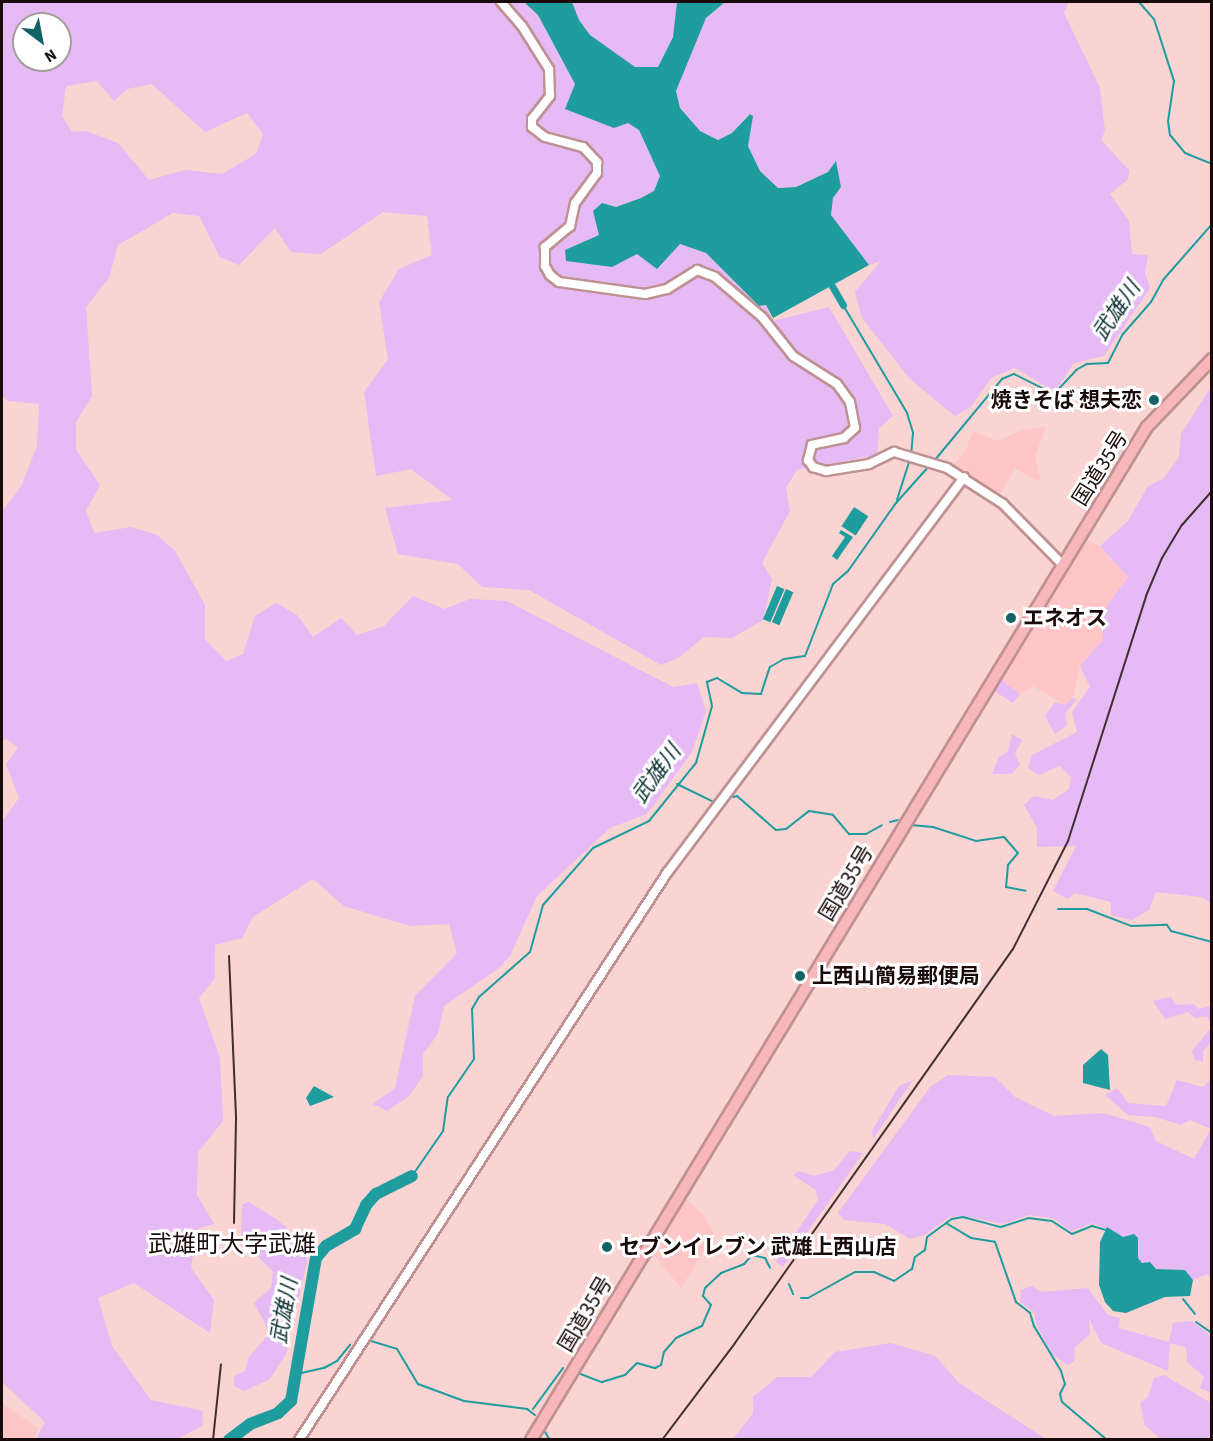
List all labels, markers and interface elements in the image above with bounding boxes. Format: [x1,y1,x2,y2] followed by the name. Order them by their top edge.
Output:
[12,12,72,72] north arrow
[40,43,61,68] text: N
[1088,276,1146,346] water label: 武雄川
[991,387,1142,413] place label: 焼きそば 想夫恋
[1147,393,1161,407] marker: 焼きそば 想夫恋
[1067,426,1133,510] street label: 国道35号
[1023,605,1107,631] place label: エネオス
[1004,611,1018,625] marker: エネオス
[627,740,687,808] water label: 武雄川
[814,841,878,925] street label: 国道35号
[812,963,980,989] place label: 上西山簡易郵便局
[793,969,807,983] marker: 上西山簡易郵便局
[148,1231,316,1259] district label: 武雄町大字武雄
[619,1234,896,1260] place label: セブンイレブン 武雄上西山店
[600,1240,614,1254] marker: セブンイレブン 武雄上西山店
[553,1272,617,1356] street label: 国道35号
[266,1276,304,1346] water label: 武雄川

